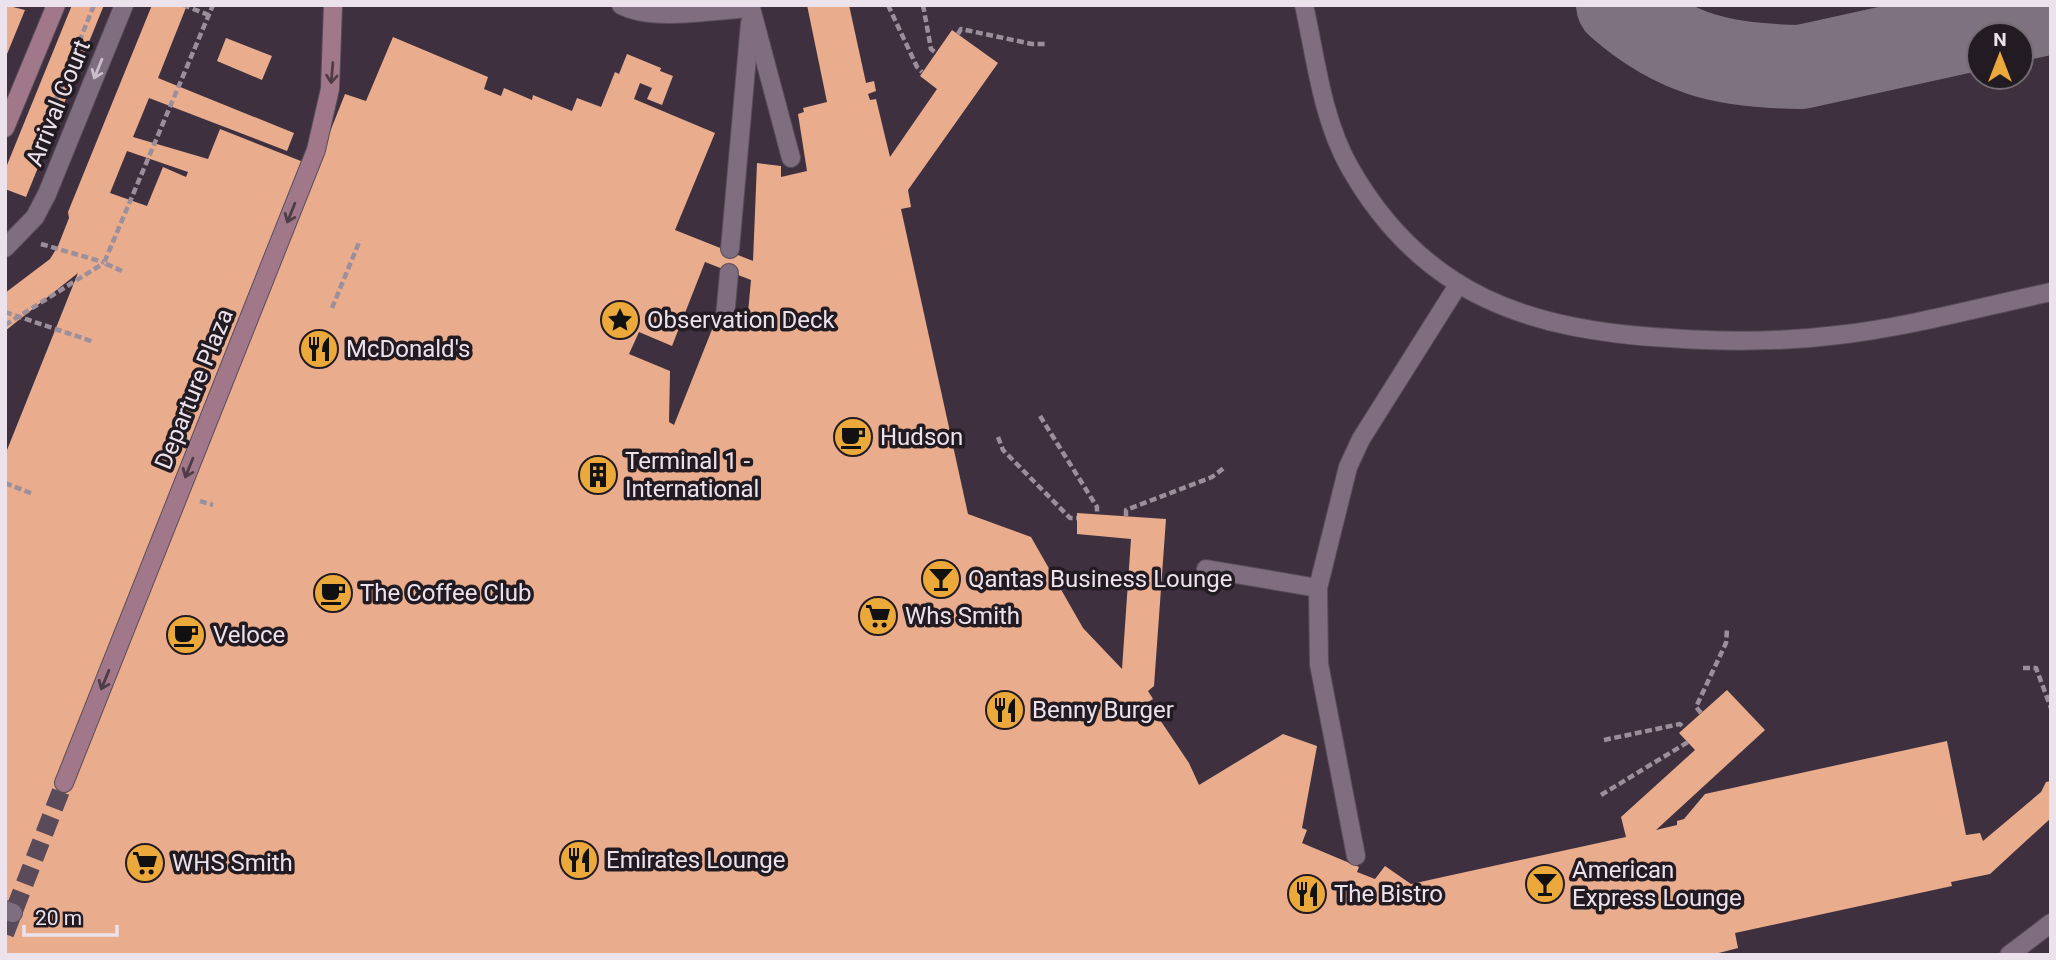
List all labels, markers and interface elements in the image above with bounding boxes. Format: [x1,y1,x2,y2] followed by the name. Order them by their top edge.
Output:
[1965,21,2035,91] north arrow
[1993,28,2007,51] text: N
[20,36,96,170] street label: Arrival Court
[91,57,104,79] one-way arrow
[325,62,338,84] one-way arrow
[284,202,297,224] one-way arrow
[599,299,641,341] place icon: Observation Deck
[149,305,239,473] street label: Departure Plaza
[647,306,836,334] place label: Observation Deck
[298,328,340,370] restaurant icon: McDonald's
[346,335,470,363] place label: McDonald's
[832,416,874,458] cafe icon: Hudson
[880,423,963,451] place label: Hudson
[625,447,759,503] place label: Terminal 1 - International
[577,454,619,496] building icon: Terminal 1 - International
[182,457,195,478] one-way arrow
[920,558,962,600] bar icon: Qantas Business Lounge
[968,565,1232,593] place label: Qantas Business Lounge
[312,572,354,614] cafe icon: The Coffee Club
[360,579,532,607] place label: The Coffee Club
[857,595,899,637] supermarket icon: Whs Smith
[905,602,1020,630] place label: Whs Smith
[165,614,207,656] cafe icon: Veloce
[213,621,285,649] place label: Veloce
[98,668,111,690] one-way arrow
[984,689,1026,731] restaurant icon: Benny Burger
[1032,696,1174,724] place label: Benny Burger
[558,839,600,881] restaurant icon: Emirates Lounge
[124,842,166,884] supermarket icon: WHS Smith
[606,846,785,874] place label: Emirates Lounge
[172,849,293,877] place label: WHS Smith
[1572,856,1742,912] place label: American Express Lounge
[1524,863,1566,905] bar icon: American Express Lounge
[1286,873,1328,915] restaurant icon: The Bistro
[1334,880,1443,908] place label: The Bistro
[24,894,117,938] scale bar
[35,906,82,930] text: 20 m

